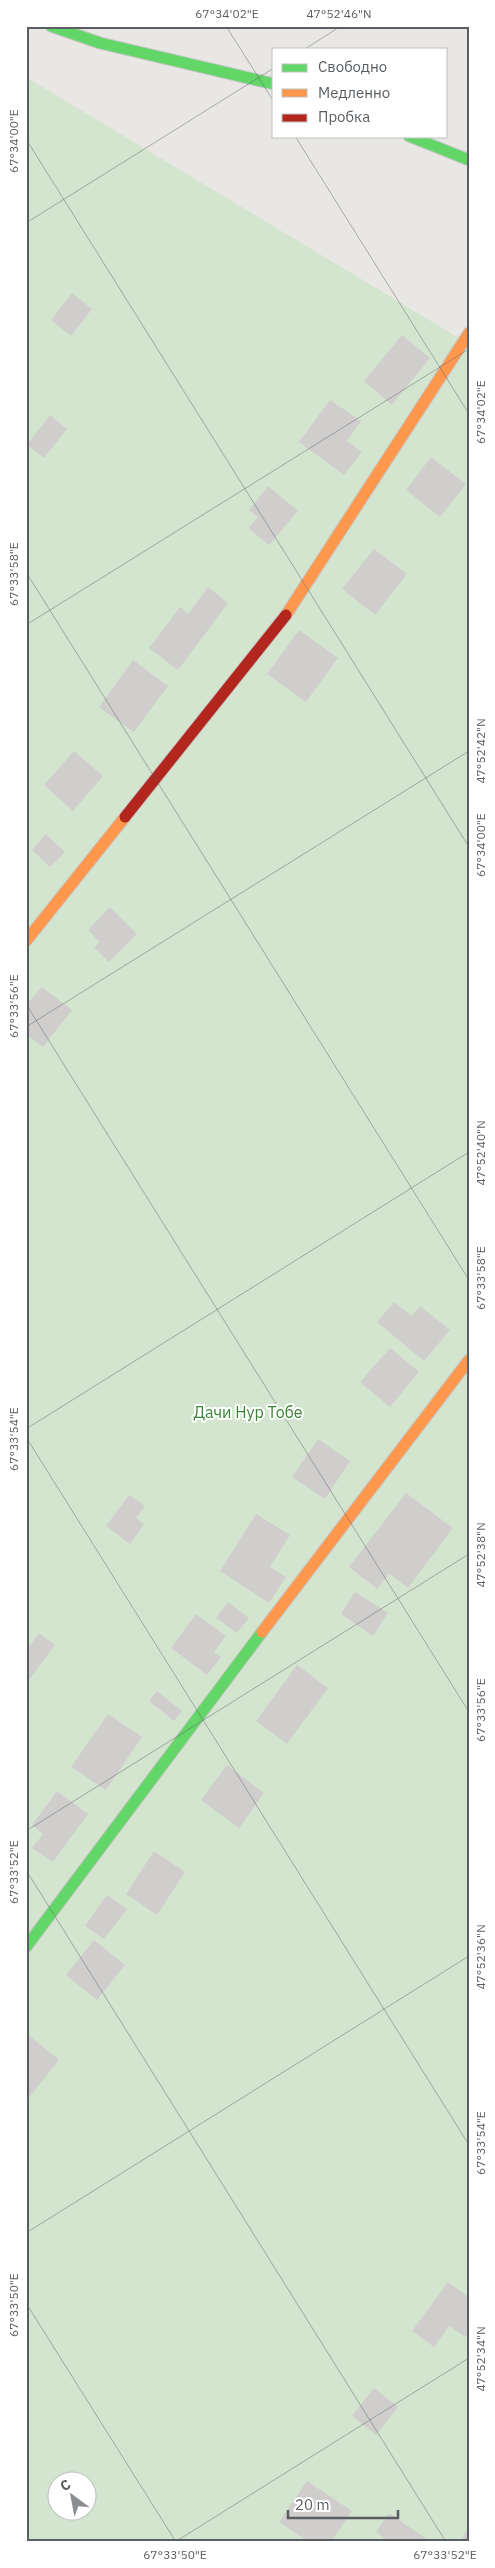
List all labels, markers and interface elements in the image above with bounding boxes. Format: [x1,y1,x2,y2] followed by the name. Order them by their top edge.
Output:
[195,6,259,21] text: 67°34'02"E
[306,6,372,21] text: 47°52'46"N
[272,48,448,138] legend
[318,57,387,76] text: Свободно
[318,83,390,102] text: Медленно
[318,107,370,126] text: Пробка
[6,109,21,173] text: 67°34'00"E
[473,380,488,444] text: 67°34'02"E
[6,542,21,606] text: 67°33'58"E
[473,718,488,784] text: 47°52'42"N
[473,813,488,877] text: 67°34'00"E
[6,974,21,1038] text: 67°33'56"E
[473,1120,488,1186] text: 47°52'40"N
[473,1246,488,1310] text: 67°33'58"E
[193,1402,303,1422] park label: Дачи Нур Тобе
[6,1407,21,1471] text: 67°33'54"E
[473,1522,488,1588] text: 47°52'38"N
[473,1678,488,1742] text: 67°33'56"E
[6,1840,21,1904] text: 67°33'52"E
[473,1924,488,1990] text: 47°52'36"N
[473,2111,488,2175] text: 67°33'54"E
[6,2273,21,2337] text: 67°33'50"E
[473,2326,488,2392] text: 47°52'34"N
[48,2470,98,2520] north arrow
[56,2475,74,2495] text: С
[288,2488,398,2520] scale bar
[295,2495,330,2514] text: 20 m
[143,2547,207,2562] text: 67°33'50"E
[413,2547,477,2562] text: 67°33'52"E

